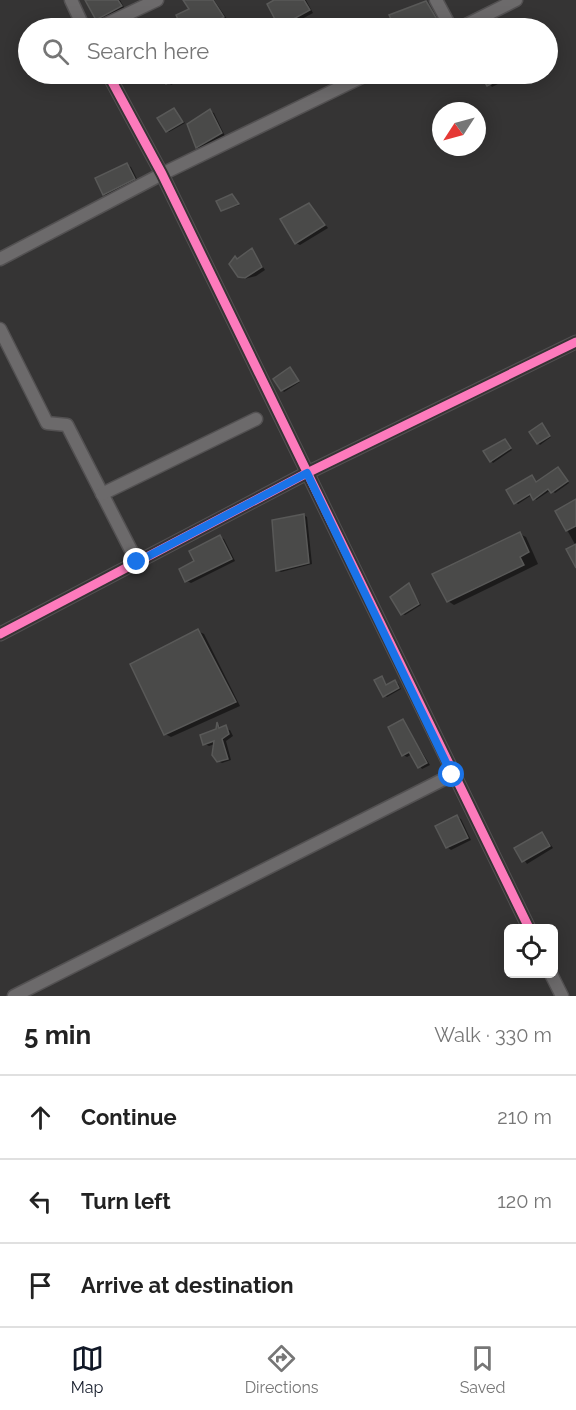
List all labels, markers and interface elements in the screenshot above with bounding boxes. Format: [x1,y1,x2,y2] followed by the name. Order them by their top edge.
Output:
[18,18,558,84] search box
[39,35,72,68] icon: search
[87,38,209,64] text: Search here
[432,102,486,156] north arrow
[123,548,149,574] route end
[438,761,464,787] route start
[504,924,558,978] map controls
[504,924,558,978] button: locate
[24,1020,91,1050] text: 5 min
[434,1023,552,1047] text: Walk · 330 m
[24,1101,57,1134] icon: ahead
[81,1104,177,1130] text: Continue
[497,1105,552,1129] text: 210 m
[24,1185,57,1218] icon: left
[81,1188,171,1214] text: Turn left
[497,1189,552,1213] text: 120 m
[24,1269,57,1302] icon: arrive
[81,1272,294,1298] text: Arrive at destination
[71,1342,104,1397] tab: Map
[245,1342,319,1397] tab: Directions
[460,1342,505,1397] tab: Saved

